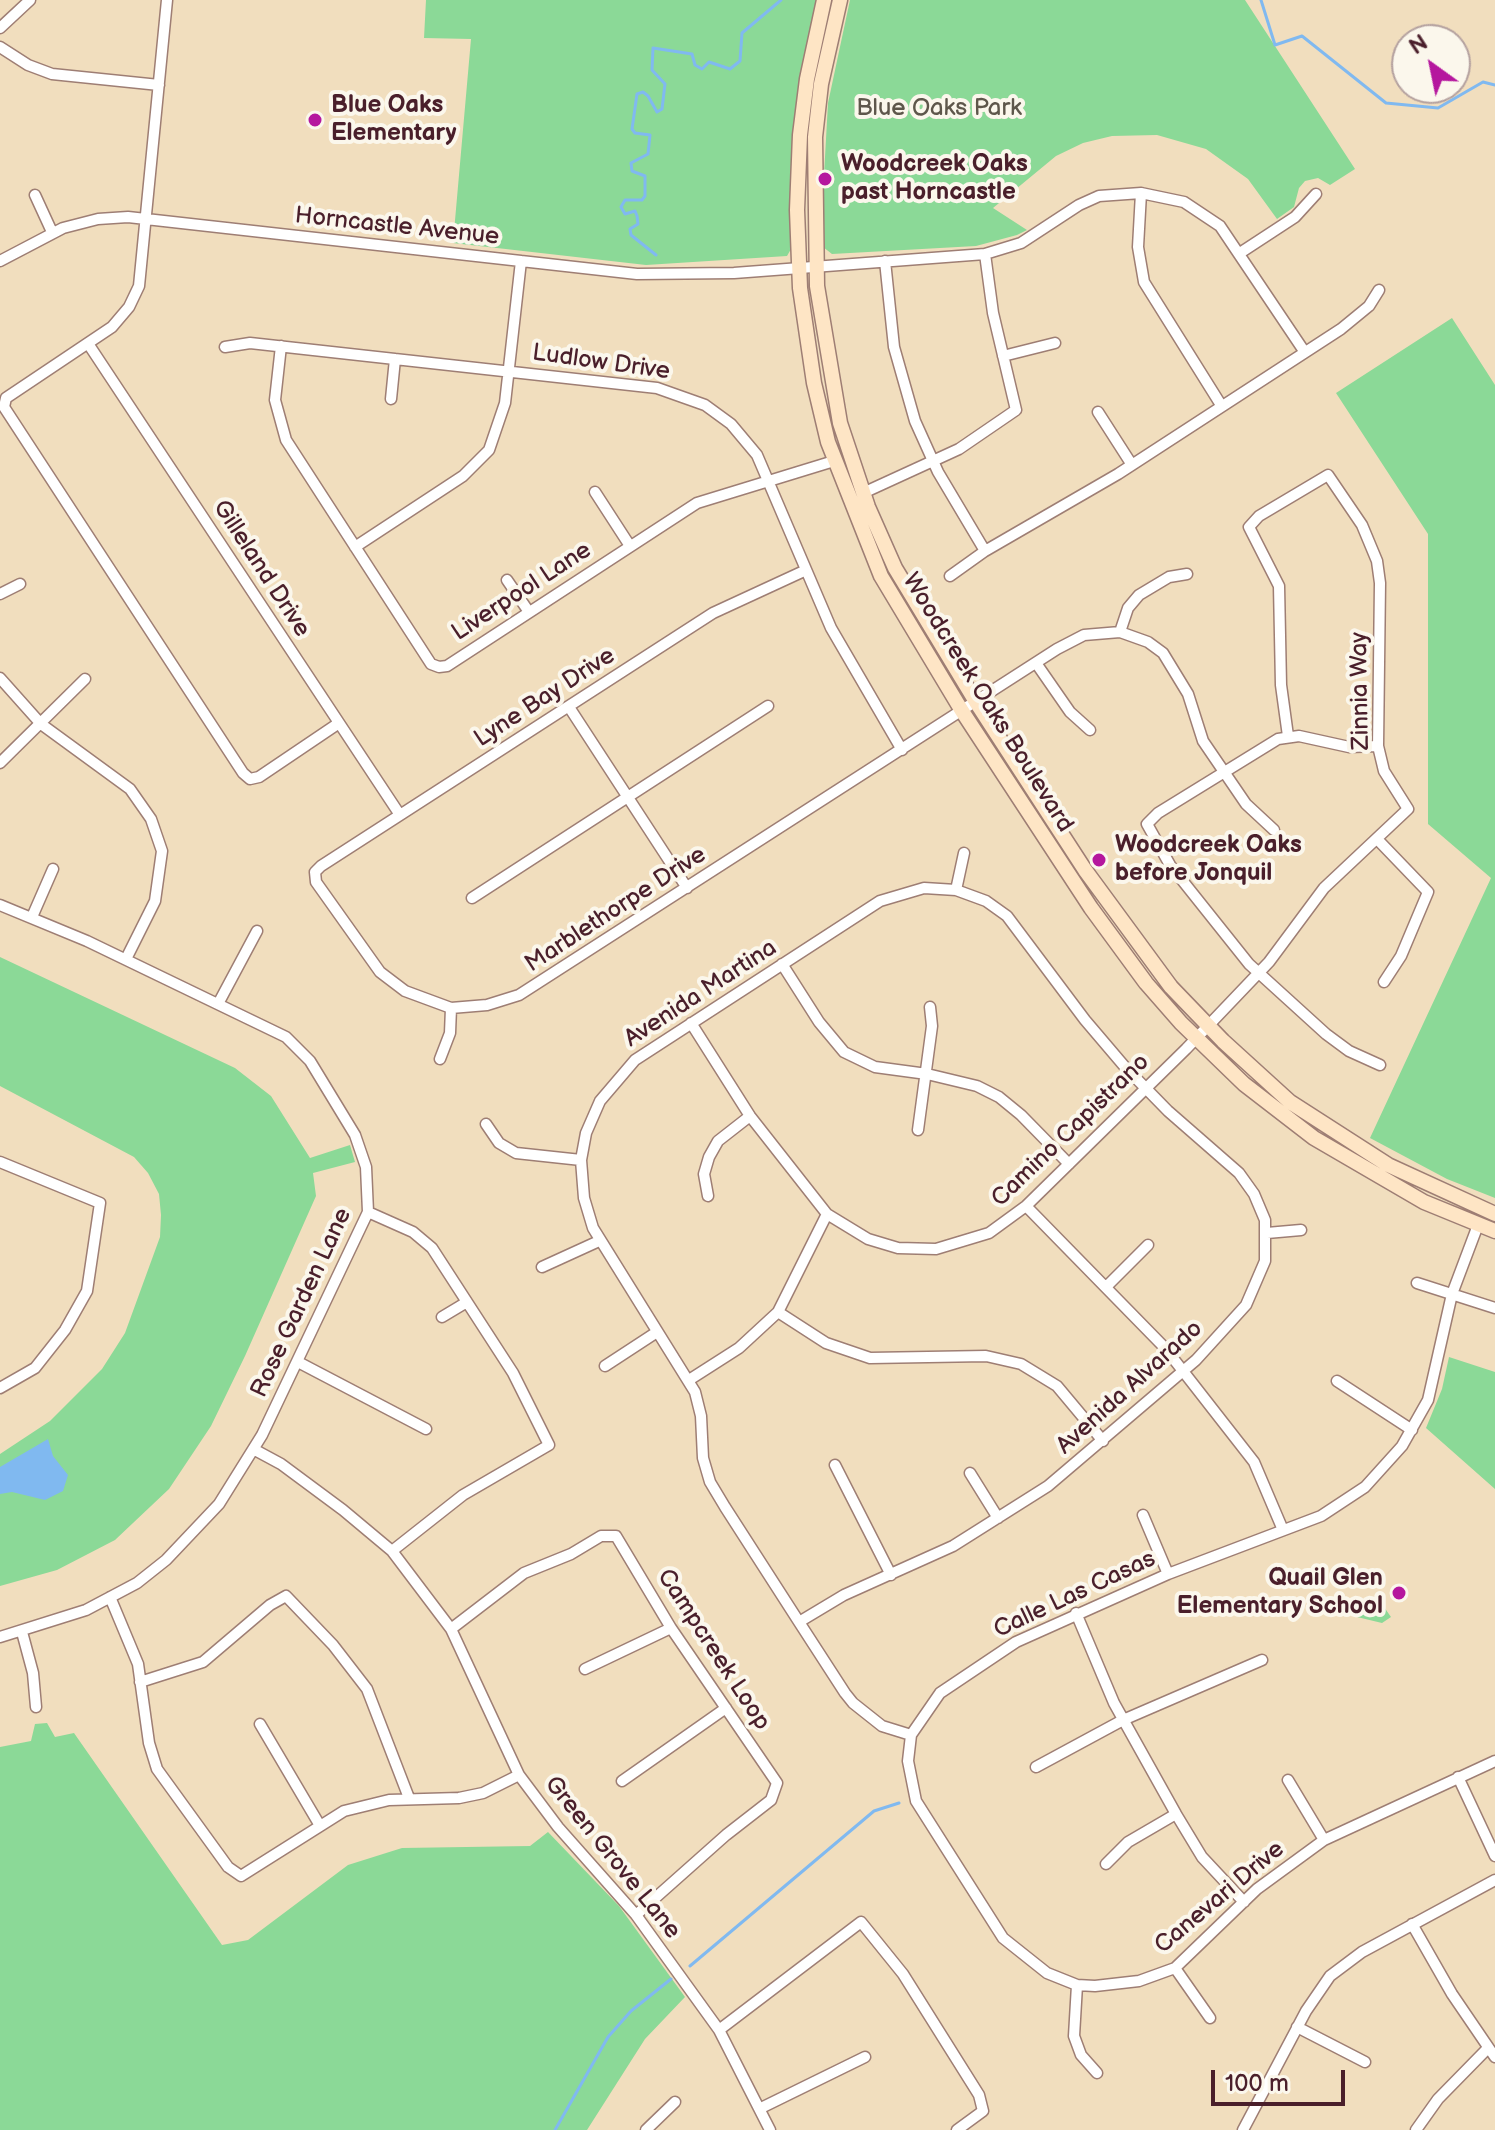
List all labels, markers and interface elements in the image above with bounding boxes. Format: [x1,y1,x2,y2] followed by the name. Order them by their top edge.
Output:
[1391,24,1471,104] north arrow
[1404,29,1433,61] text: N
[331,92,457,148] place label: Blue Oaks Elementary
[856,95,1022,123] park label: Blue Oaks Park
[306,111,324,129] marker: Blue Oaks Elementary
[841,151,1028,207] place label: Woodcreek Oaks past Horncastle
[816,170,834,188] marker: Woodcreek Oaks past Horncastle
[293,202,501,252] street label: Horncastle Avenue
[530,339,672,387] street label: Ludlow Drive
[206,495,316,643] street label: Gilleland Drive
[447,536,597,648] street label: Liverpool Lane
[895,568,1079,838] street label: Woodcreek Oaks Boulevard
[1346,632,1376,750] street label: Zinnia Way
[469,642,621,754] street label: Lyne Bay Drive
[1115,832,1302,888] place label: Woodcreek Oaks before Jonquil
[520,841,712,979] street label: Marblethorpe Drive
[1090,851,1108,869] marker: Woodcreek Oaks before Jonquil
[619,934,783,1054] street label: Avenida Martina
[986,1048,1156,1214] street label: Camino Capistrano
[246,1204,358,1402] street label: Rose Garden Lane
[1051,1315,1209,1461] street label: Avenida Alvarado
[990,1545,1160,1645] street label: Calle Las Casas
[650,1564,776,1736] street label: Campcreek Loop
[1177,1565,1383,1621] place label: Quail Glen Elementary School
[1390,1584,1408,1602] marker: Quail Glen Elementary School
[538,1771,686,1945] street label: Green Grove Lane
[1149,1835,1291,1961] street label: Canevari Drive
[1215,2054,1349,2104] scale bar
[1225,2069,1289,2098] text: 100 m

